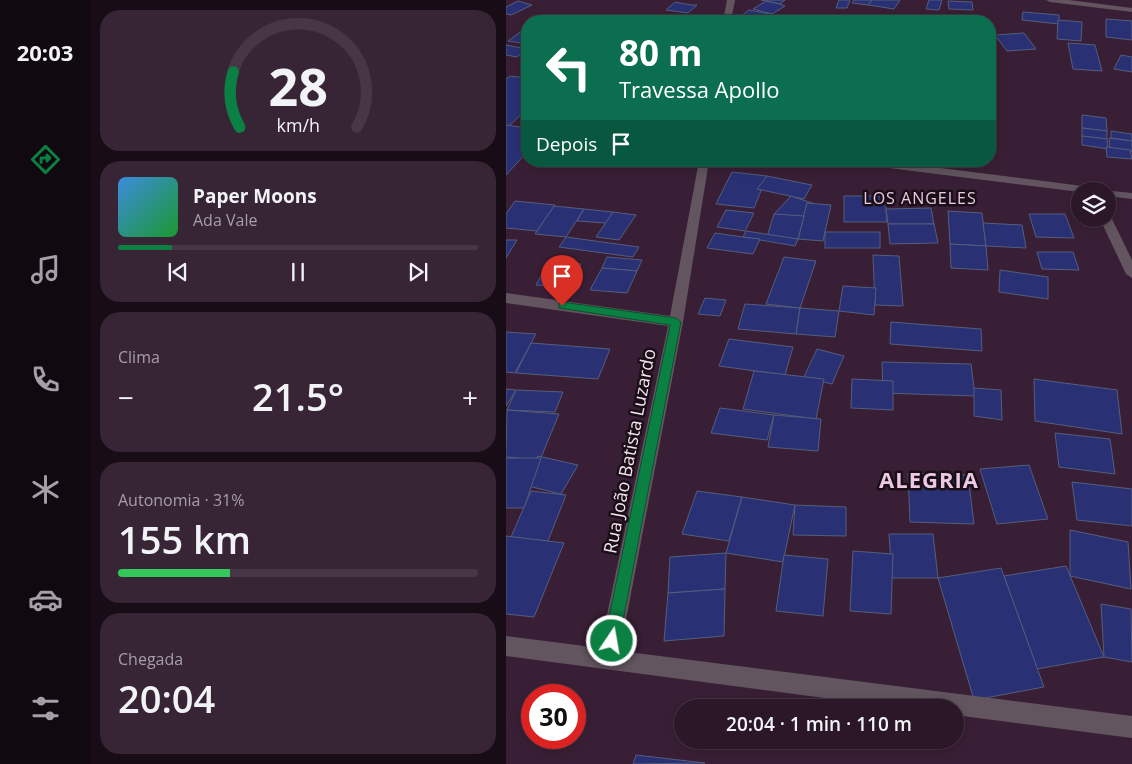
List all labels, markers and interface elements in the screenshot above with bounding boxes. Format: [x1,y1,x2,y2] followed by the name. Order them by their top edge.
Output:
[619,29,702,76] text: 80 m
[536,35,601,100] icon: left
[17,37,73,67] text: 20:03
[268,50,328,121] text: 28
[619,74,780,104] text: Travessa Apollo
[276,113,320,137] text: km/h
[607,130,635,158] icon: arrive
[536,131,597,157] text: Depois
[28,142,63,177] icon: directions
[1071,182,1116,227] map controls
[1071,182,1116,227] button: layers
[193,183,317,209] text: Paper Moons
[863,187,977,209] district label: LOS ANGELES
[193,209,257,231] text: Ada Vale
[28,252,63,287] icon: music
[541,255,583,306] pin
[164,258,192,286] icon: previous
[284,258,312,286] icon: pause
[404,258,432,286] icon: next
[548,262,576,290] icon: arrive
[118,346,160,368] text: Clima
[597,346,661,556] street label: Rua João Batista Luzardo
[28,362,63,397] icon: phone
[252,370,344,422] text: 21.5°
[118,378,134,416] text: −
[462,378,478,416] text: +
[879,464,979,494] district label: ALEGRIA
[28,472,63,507] icon: climate
[118,489,244,511] text: Autonomia · 31%
[118,513,251,565] text: 155 km
[28,582,63,617] icon: car
[585,614,637,666] position arrow
[118,648,183,670] text: Chegada
[118,672,215,724] text: 20:04
[521,684,586,749] speed limit sign: 30
[28,691,63,726] icon: filters
[726,711,912,737] text: 20:04 · 1 min · 110 m

